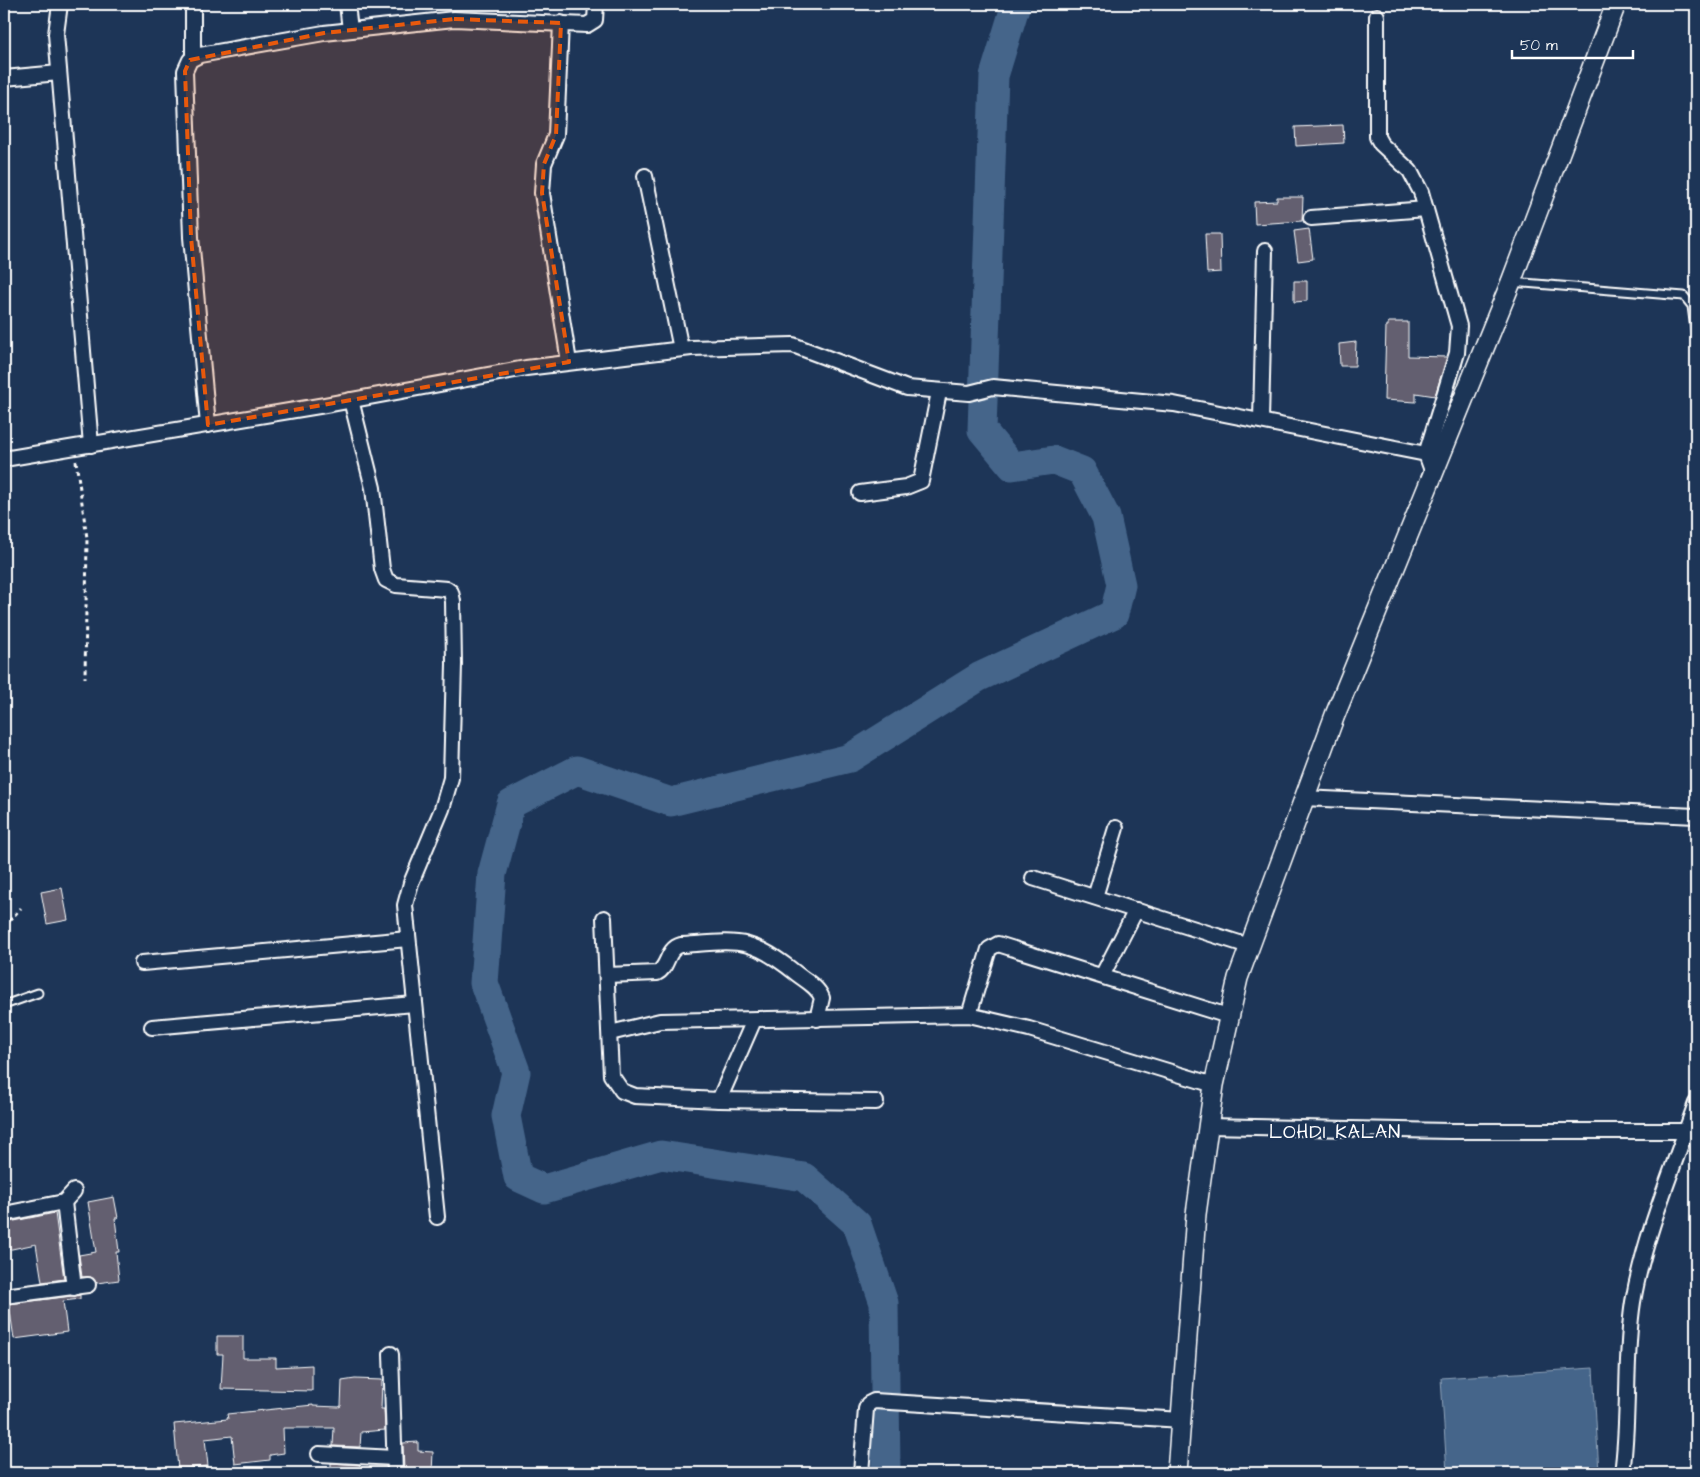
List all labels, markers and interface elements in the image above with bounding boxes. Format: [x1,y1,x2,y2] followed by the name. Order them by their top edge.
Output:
[1512,28,1634,60] scale bar
[1520,35,1558,56] text: 50 m
[1269,1119,1401,1146] district label: LOHDI KALAN

